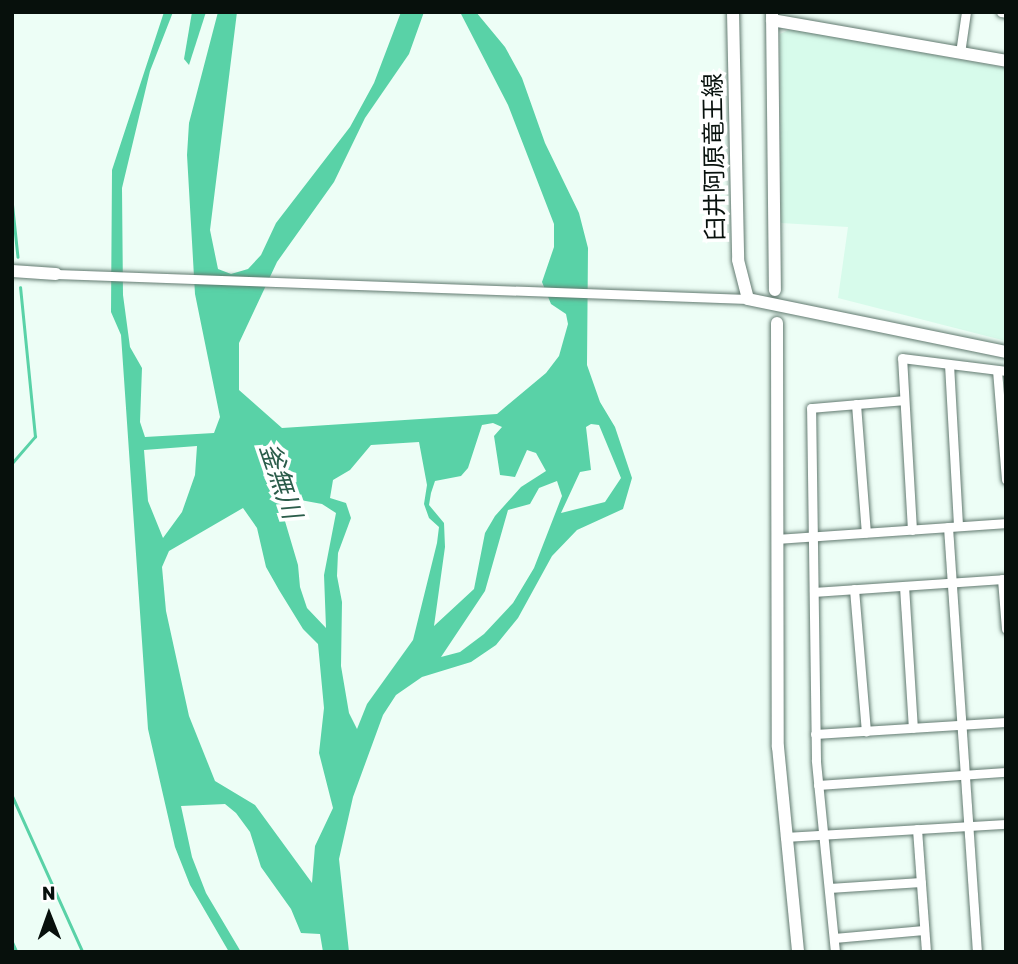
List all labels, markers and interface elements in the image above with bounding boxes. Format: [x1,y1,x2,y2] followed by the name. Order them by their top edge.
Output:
[699,73,731,241] street label: 臼井阿原竜王線
[253,439,307,523] water label: 釜無川
[14,880,84,950] north arrow
[42,882,56,905] text: N

